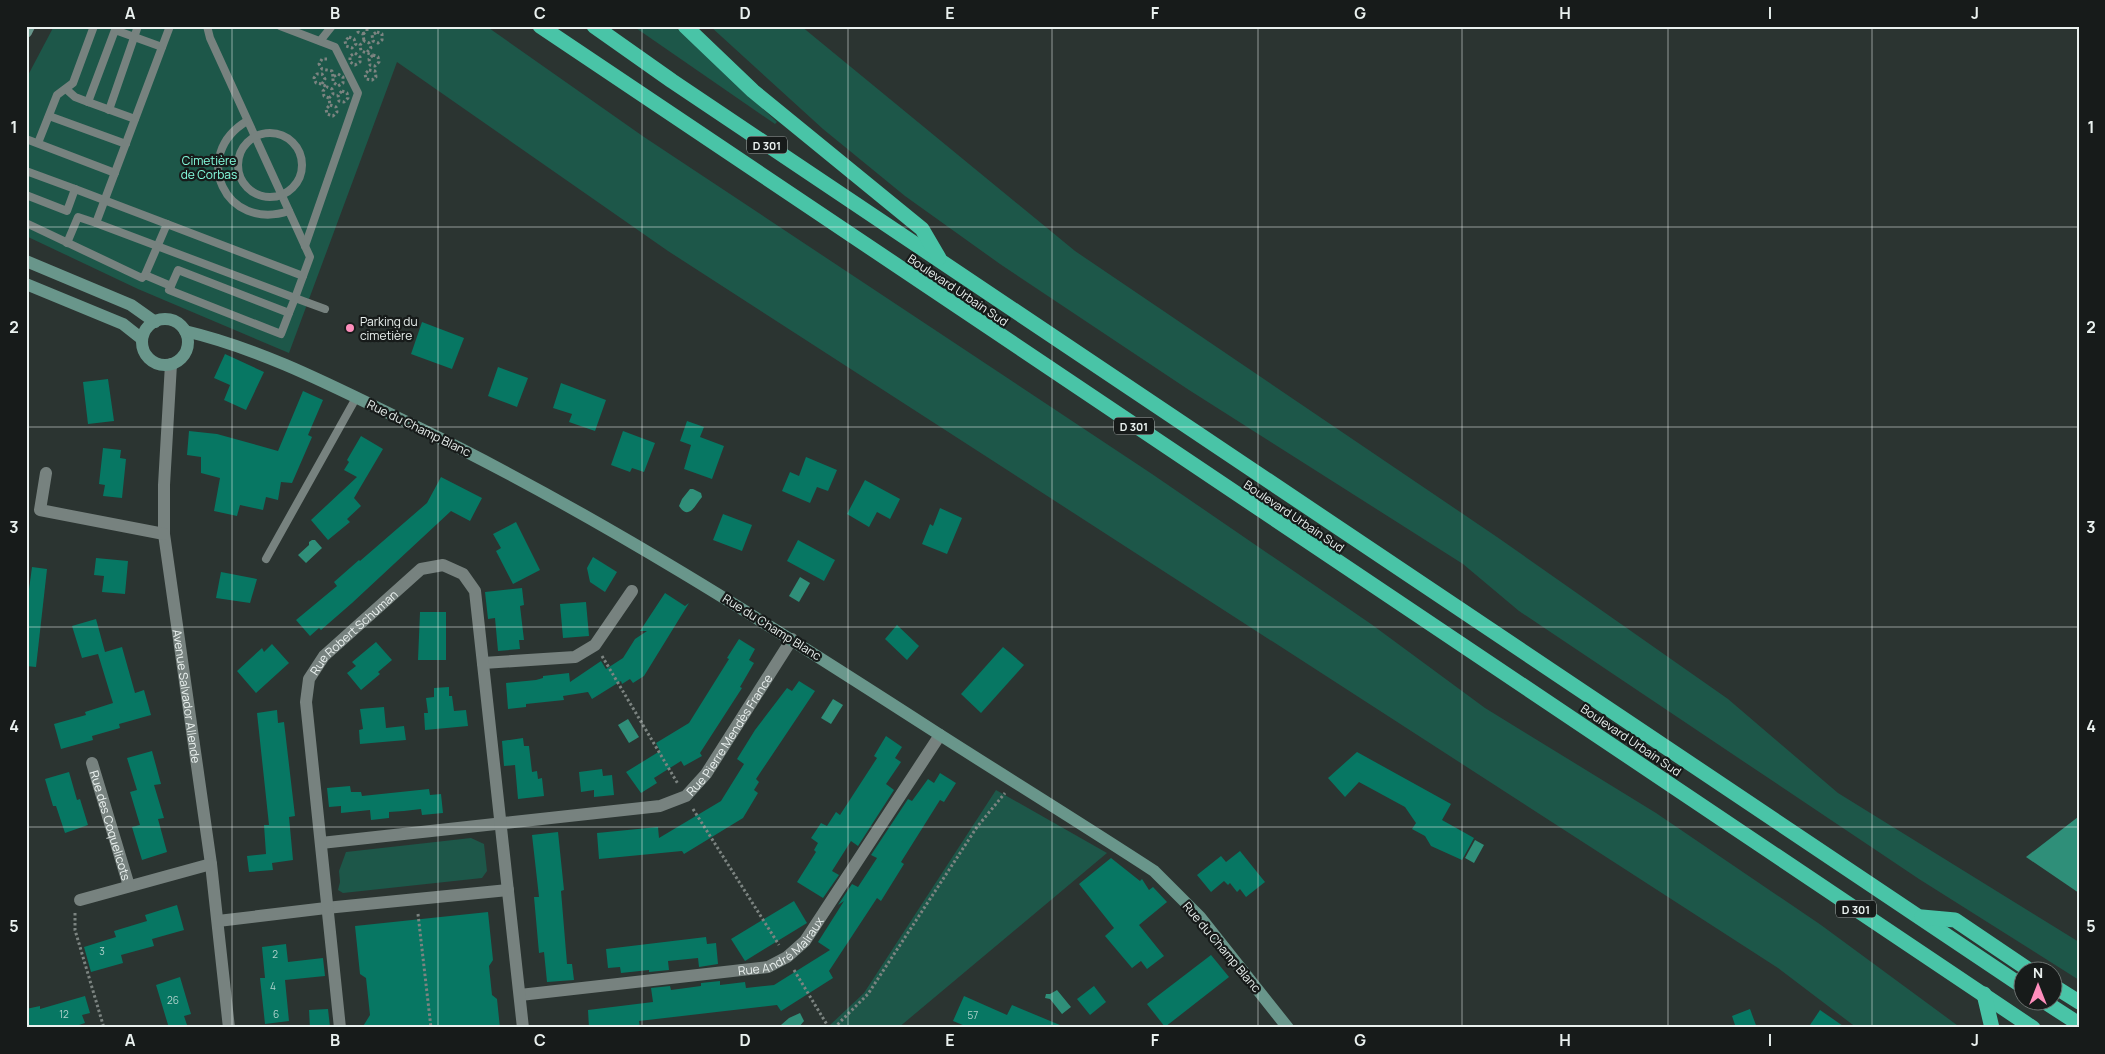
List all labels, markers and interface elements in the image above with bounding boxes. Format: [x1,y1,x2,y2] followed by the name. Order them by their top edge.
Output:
[125,2,136,24] text: A
[330,2,340,24] text: B
[534,2,546,24] text: C
[739,2,751,24] text: D
[945,2,955,24] text: E
[1151,2,1160,24] text: F
[1354,2,1366,24] text: G
[1559,2,1571,24] text: H
[1768,2,1772,24] text: I
[1971,2,1979,24] text: J
[10,116,18,138] text: 1
[2087,116,2095,138] text: 1
[747,136,787,154] road number: D 301
[181,152,237,183] park label: Cimetière de Corbas
[904,250,1012,330] street label: Boulevard Urbain Sud
[360,313,418,344] place label: Parking du cimetière
[9,316,19,338] text: 2
[2086,316,2096,338] text: 2
[344,322,356,334] marker: Parking du cimetière
[364,396,474,461] street label: Rue du Champ Blanc
[1114,418,1154,434] road number: D 301
[1240,476,1348,556] street label: Boulevard Urbain Sud
[9,516,19,538] text: 3
[2086,516,2096,538] text: 3
[305,586,401,678] street label: Rue Robert Schuman
[719,590,825,664] street label: Rue du Champ Blanc
[169,628,205,764] street label: Avenue Salvador Allende
[682,671,776,799] street label: Rue Pierre Mendès France
[1577,700,1685,780] street label: Boulevard Urbain Sud
[9,715,19,737] text: 4
[2086,715,2096,737] text: 4
[86,768,135,882] street label: Rue des Coquelicots
[1179,898,1265,996] street label: Rue du Champ Blanc
[1836,901,1876,918] road number: D 301
[737,913,828,979] street label: Rue André Malraux
[9,915,19,937] text: 5
[2086,915,2096,937] text: 5
[99,944,105,958] house number: 3
[272,947,278,961] house number: 2
[2012,962,2062,1012] north arrow
[2033,963,2043,982] text: N
[270,979,276,993] house number: 4
[167,993,179,1007] house number: 26
[59,1007,69,1021] house number: 12
[273,1007,279,1021] house number: 6
[968,1008,978,1022] house number: 57
[125,1029,136,1051] text: A
[330,1029,340,1051] text: B
[534,1029,546,1051] text: C
[739,1029,751,1051] text: D
[945,1029,955,1051] text: E
[1151,1029,1160,1051] text: F
[1354,1029,1366,1051] text: G
[1559,1029,1571,1051] text: H
[1768,1029,1772,1051] text: I
[1971,1029,1979,1051] text: J

